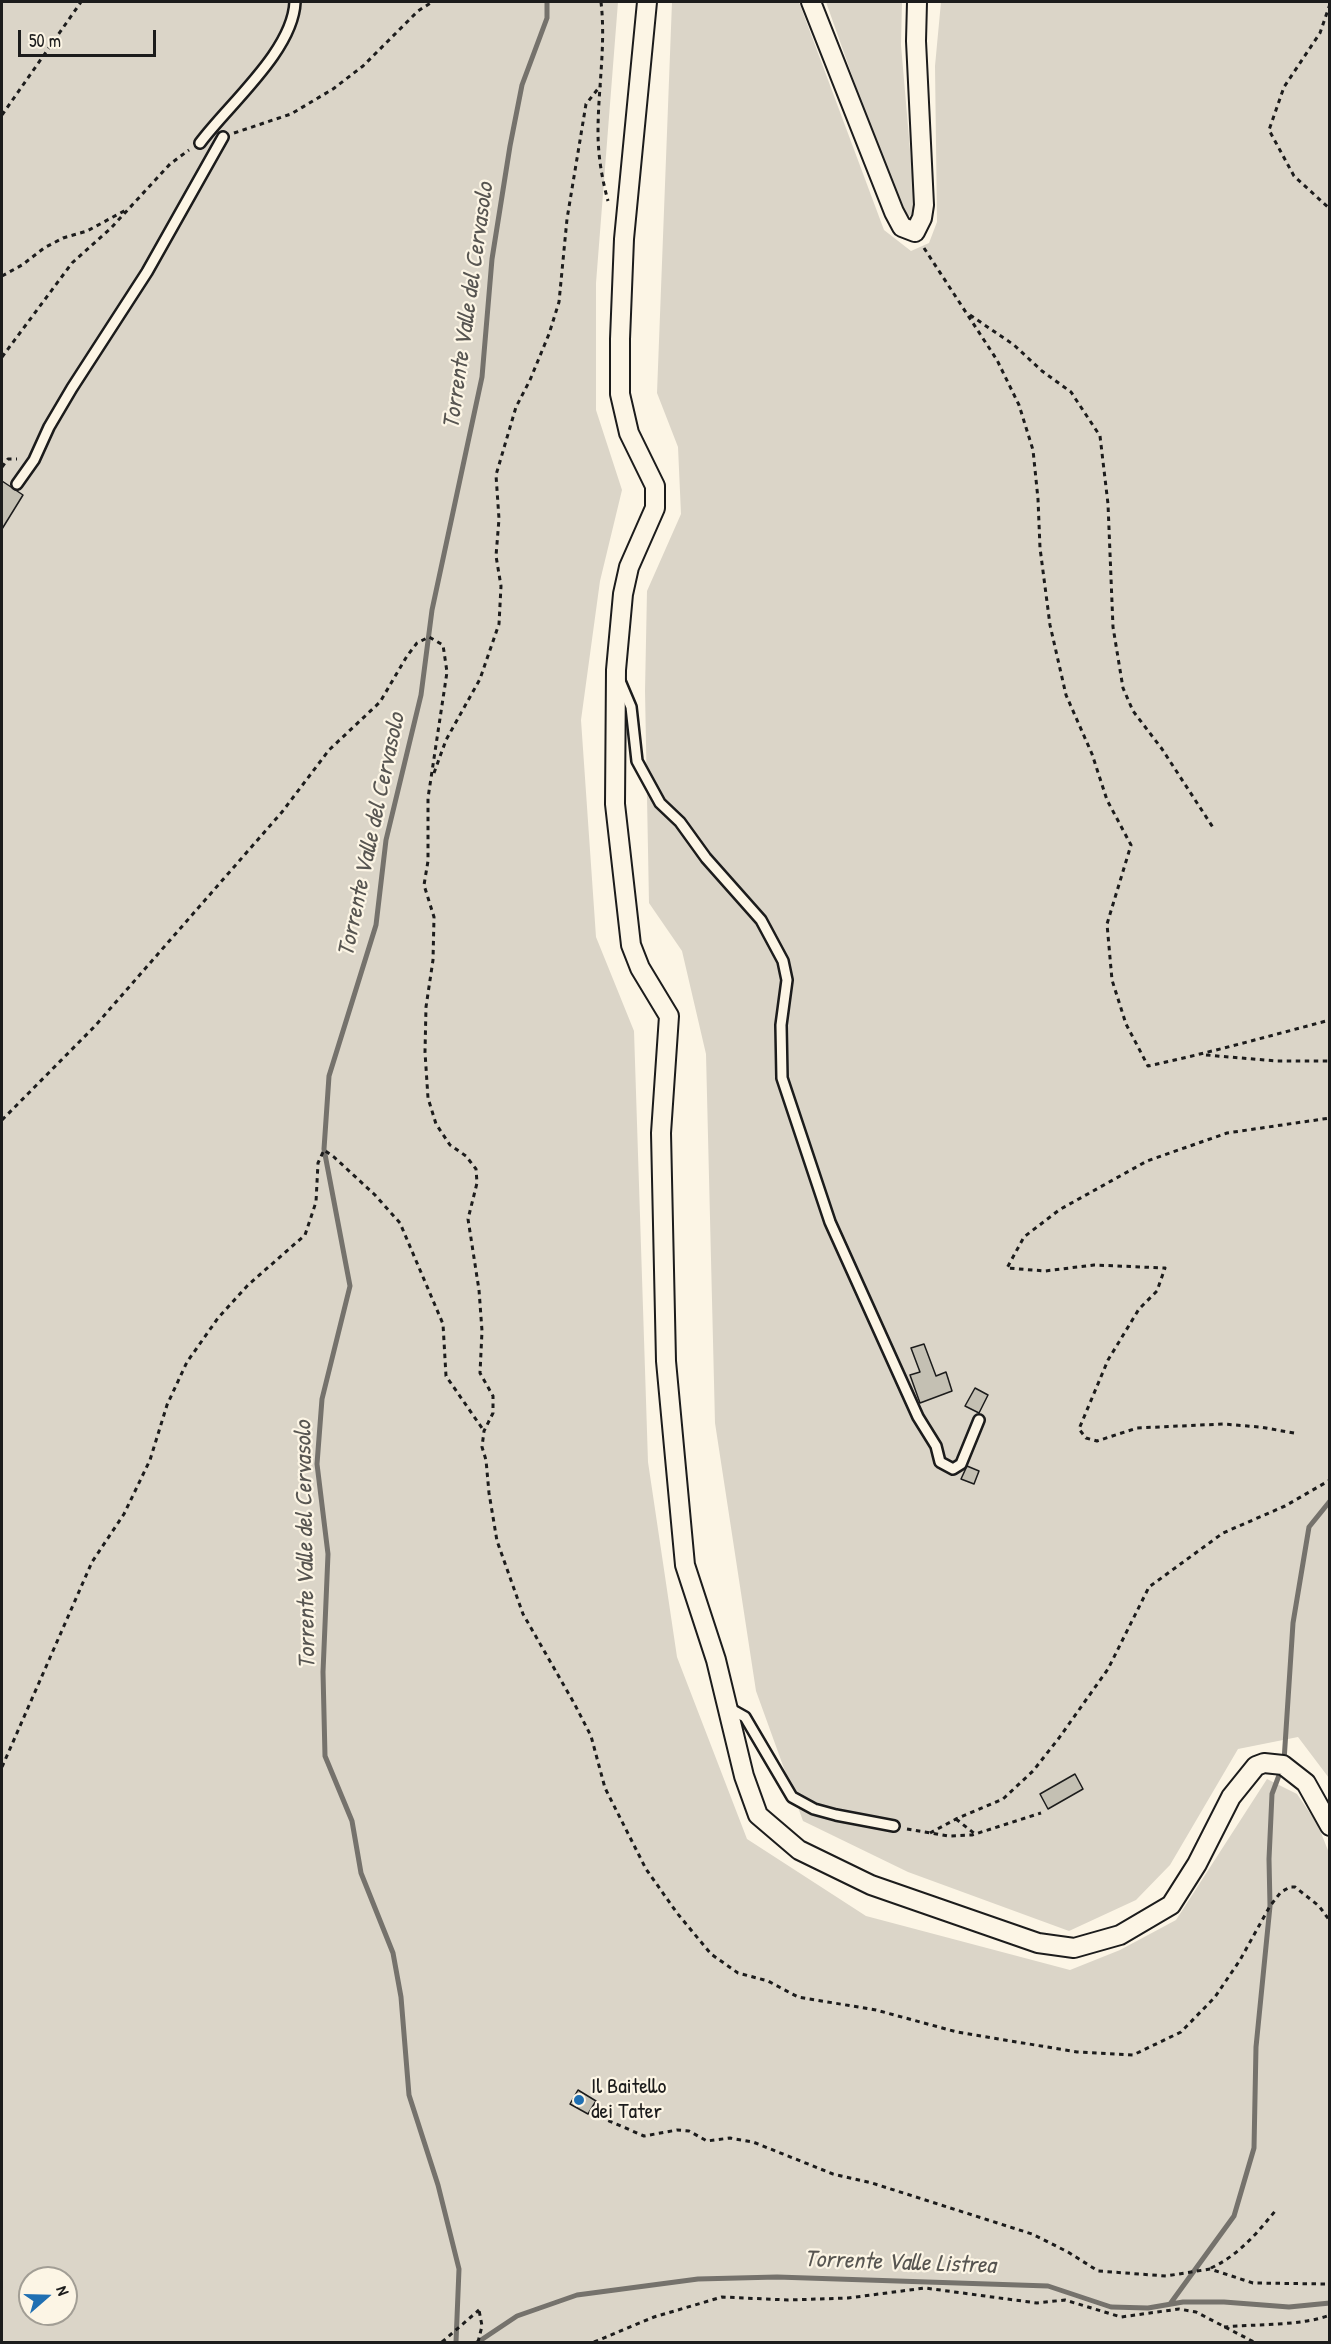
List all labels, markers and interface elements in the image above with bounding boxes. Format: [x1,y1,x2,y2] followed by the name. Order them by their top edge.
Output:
[21,18,159,56] scale bar
[29,28,61,53] text: 50 m
[437,181,501,431] water label: Torrente Valle del Cervasolo
[332,711,412,959] water label: Torrente Valle del Cervasolo
[289,1421,323,1669] water label: Torrente Valle del Cervasolo
[591,2074,666,2126] place label: Il Baitello dei Tater
[572,2093,586,2107] marker: Il Baitello dei Tater
[804,2245,996,2281] water label: Torrente Valle Listrea
[18,2266,78,2326] north arrow
[51,2283,75,2298] text: N

